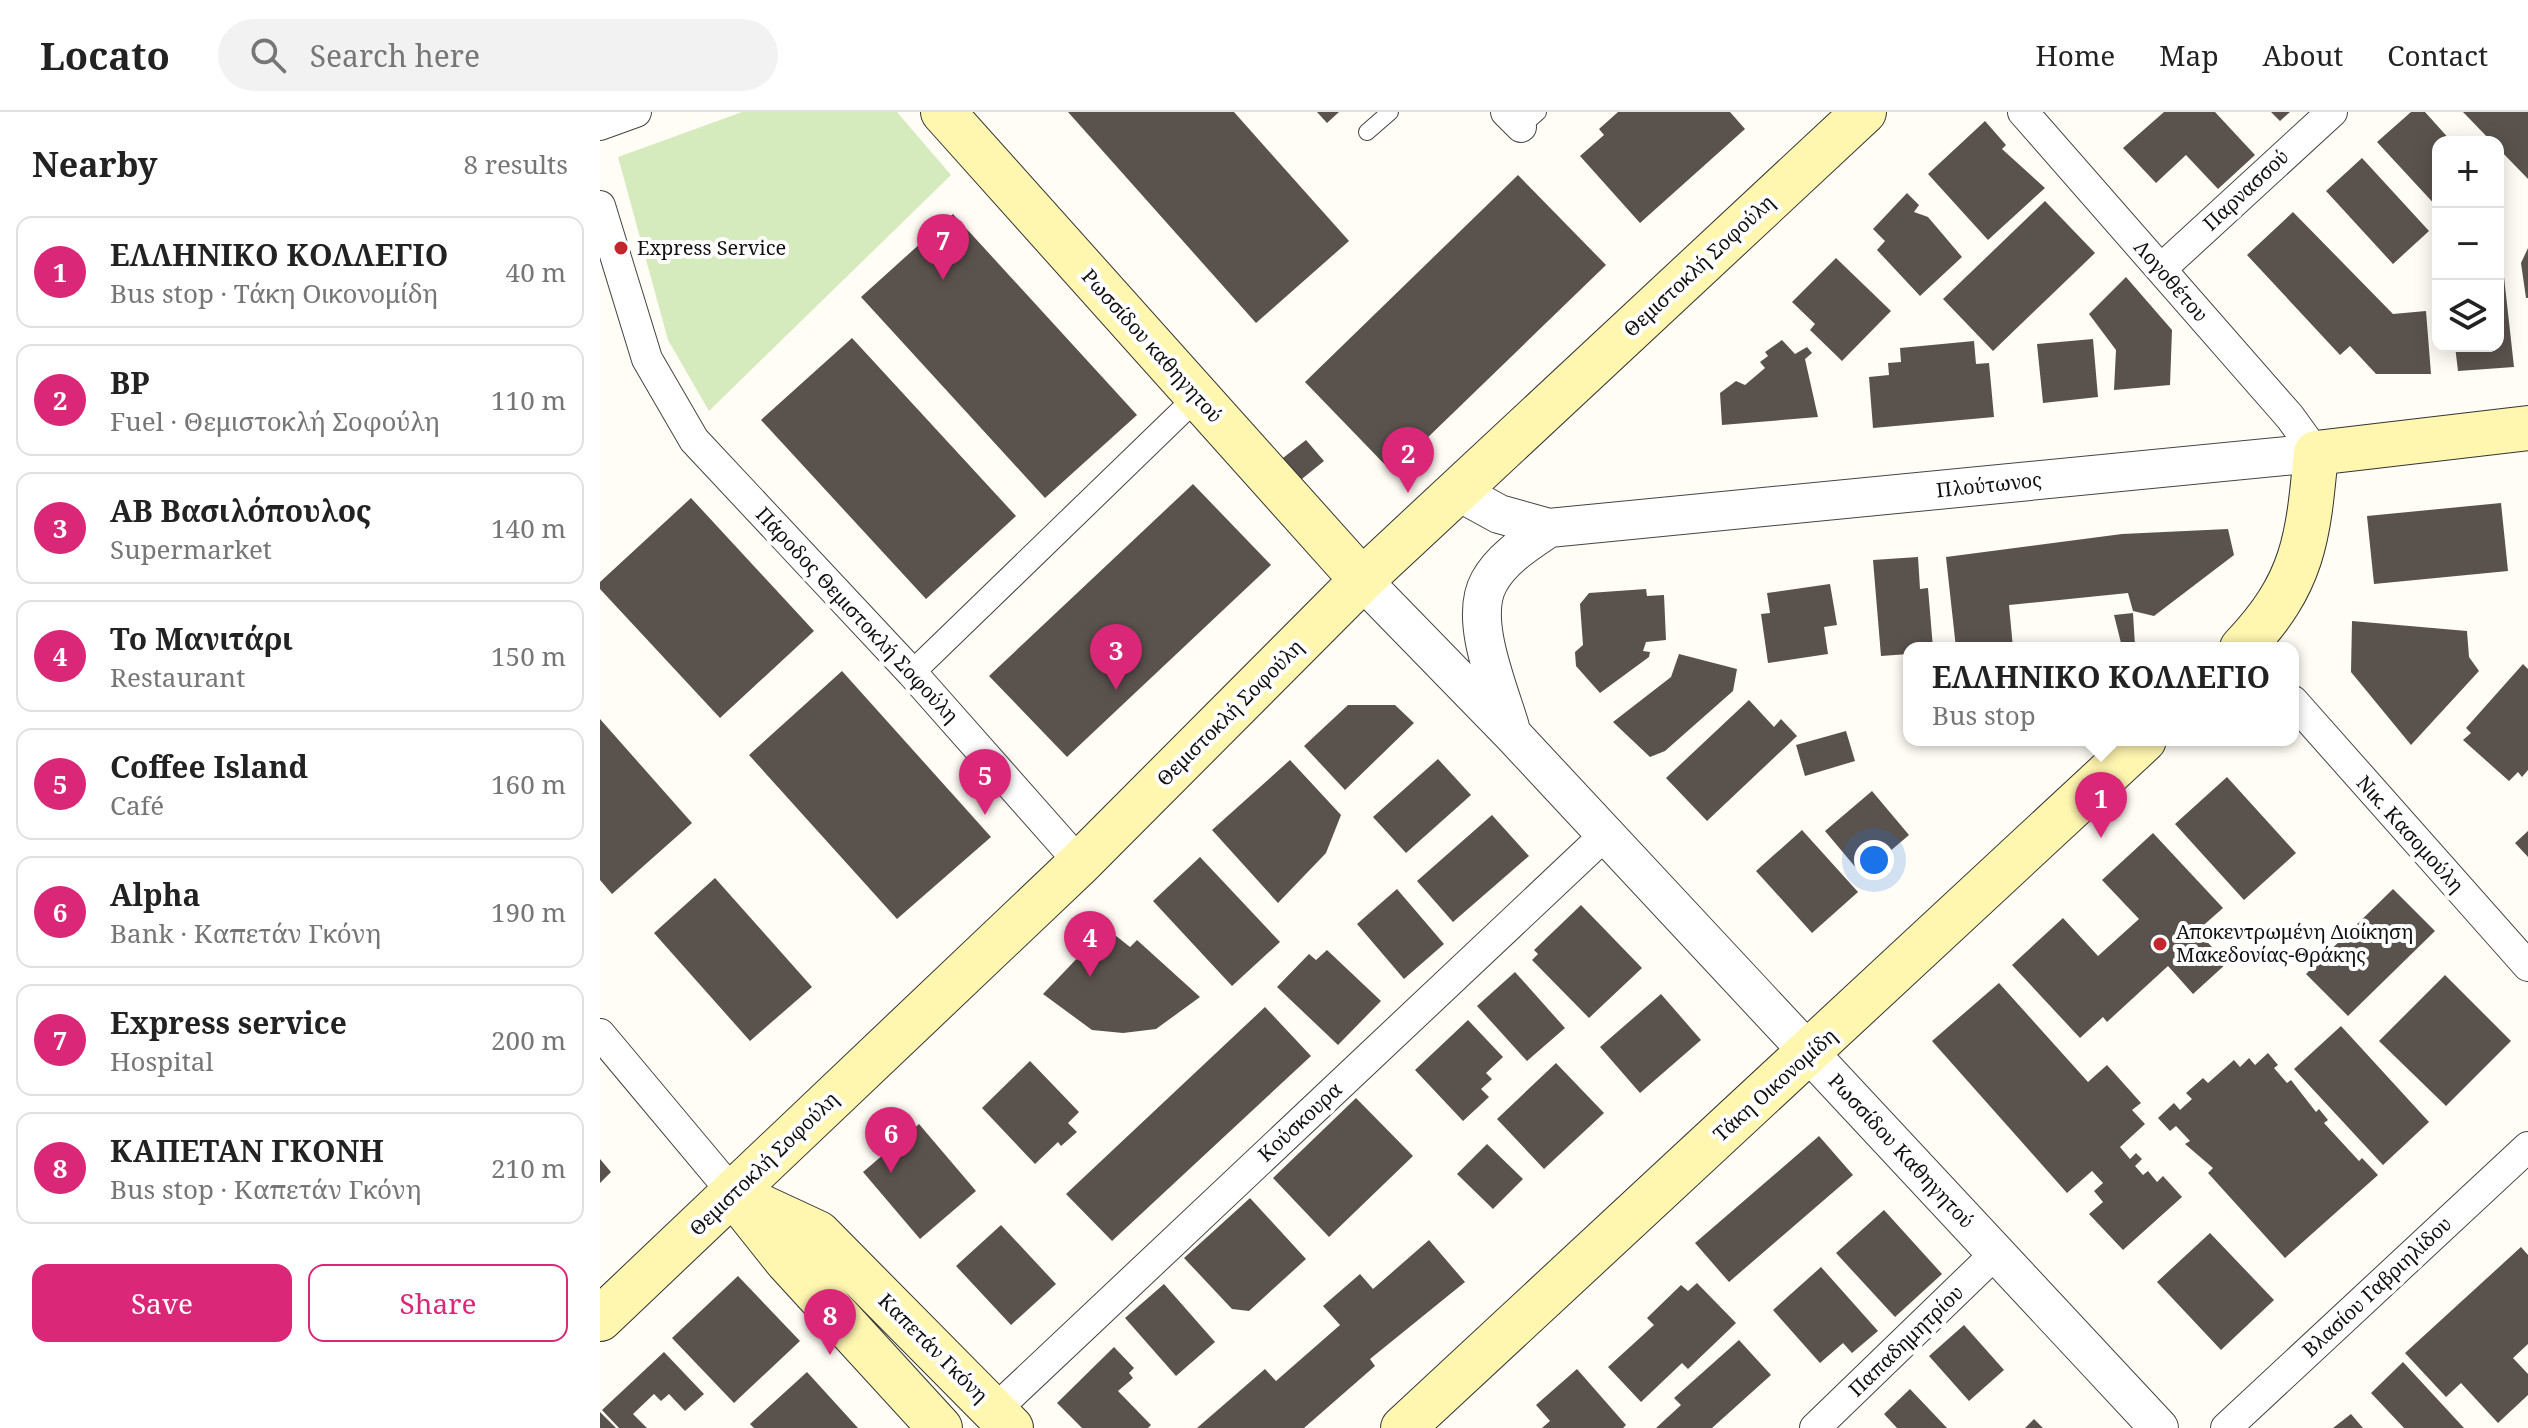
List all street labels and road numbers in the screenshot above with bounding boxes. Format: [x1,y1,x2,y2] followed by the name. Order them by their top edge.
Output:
[2197,143,2294,236] street label: Παρνασσού
[1617,189,1780,343] street label: Θεμιστοκλή Σοφούλη
[2128,234,2214,327] street label: Λογοθέτου
[1076,263,1229,428] street label: Ρωσσίδου καθηγητού
[1935,466,2043,503] street label: Πλούτωνος
[750,501,965,728] street label: Πάροδος Θεμιστοκλή Σοφούλη
[1151,634,1309,792] street label: Θεμιστοκλή Σοφούλη
[2351,770,2470,898] street label: Νικ. Κασομούλη
[1707,1022,1842,1147] street label: Τάκη Οικονομίδη
[1822,1067,1980,1234] street label: Ρωσσίδου Καθηγητού
[1252,1076,1348,1167] street label: Κούσκουρα
[684,1086,844,1242] street label: Θεμιστοκλή Σοφούλη
[2296,1210,2457,1363] street label: Βλασίου Γαβριηλίδου
[1842,1279,1969,1402] street label: Παπαδημητρίου
[873,1287,994,1408] street label: Καπετάν Γκόνη

